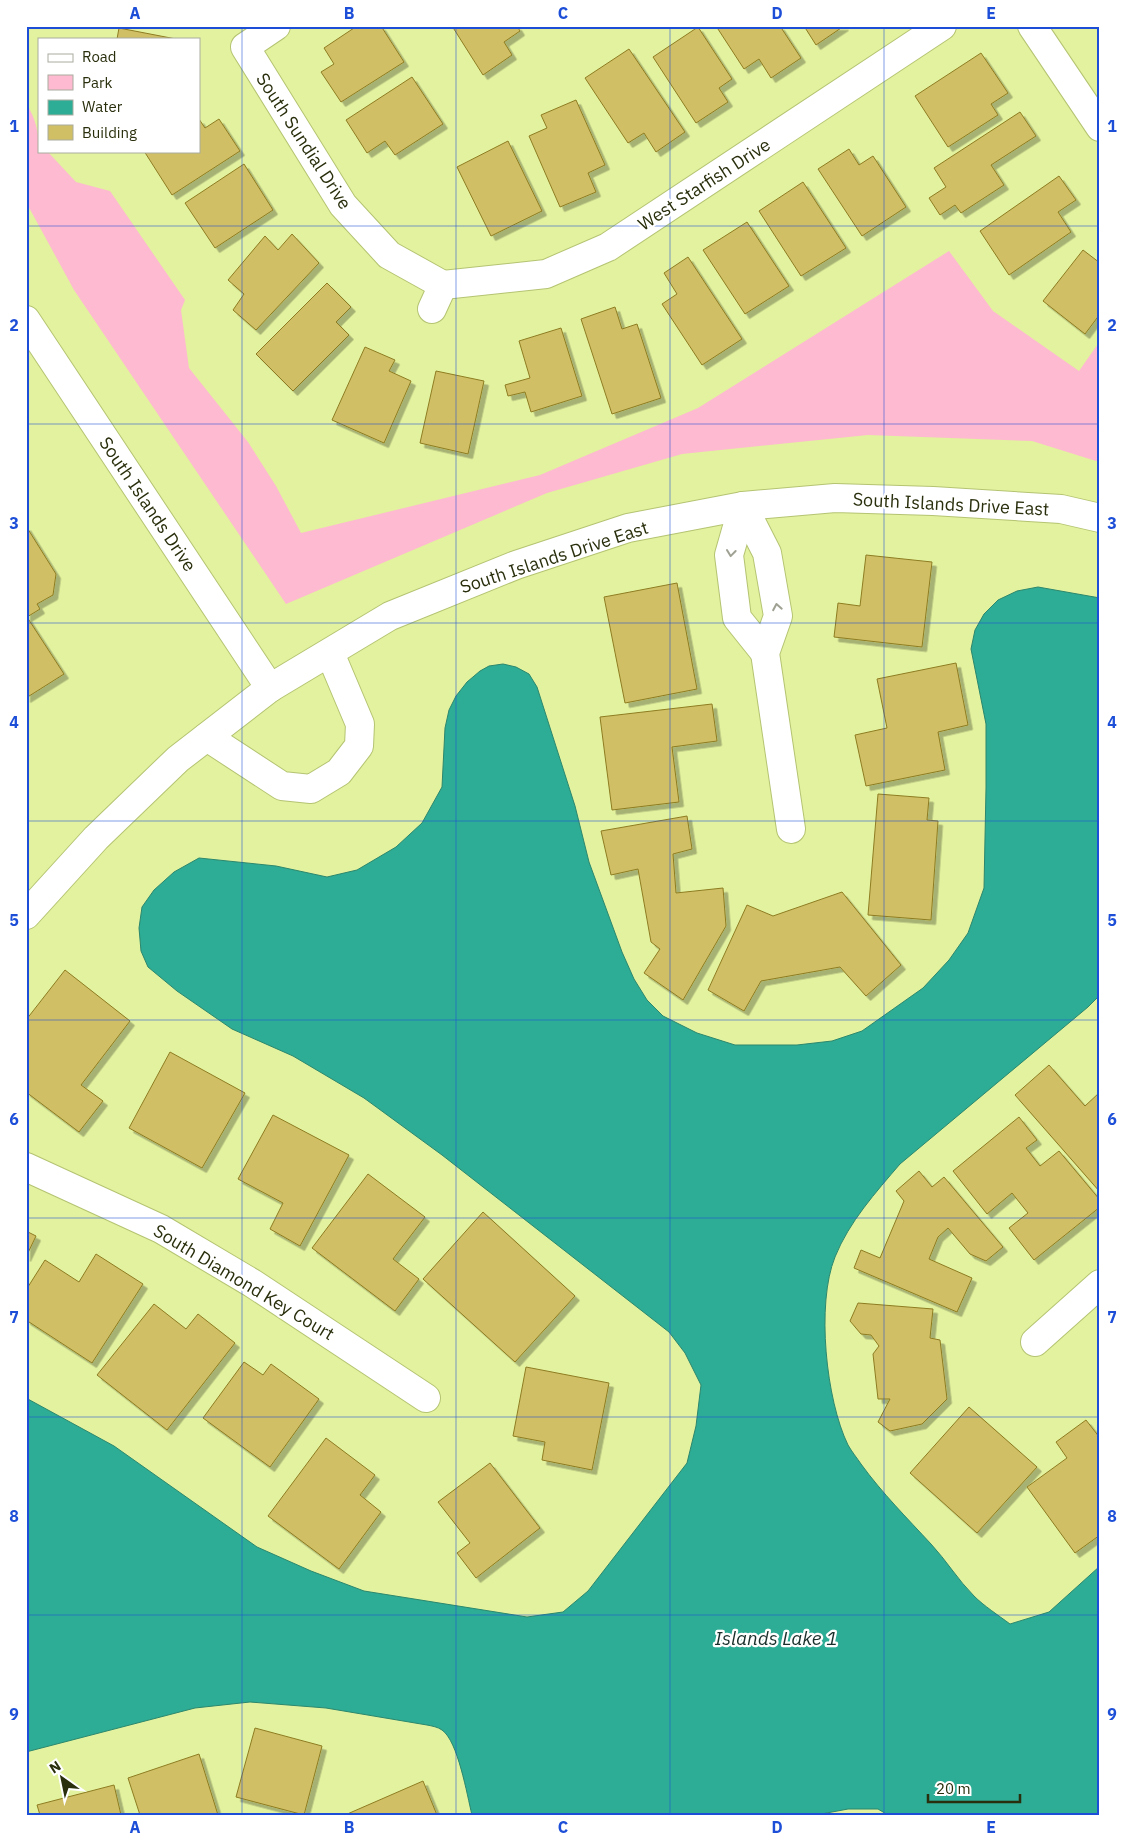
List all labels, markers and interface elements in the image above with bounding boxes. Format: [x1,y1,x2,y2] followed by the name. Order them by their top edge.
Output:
[130,3,141,23] text: A
[344,3,355,23] text: B
[558,3,568,23] text: C
[771,3,783,23] text: D
[986,3,996,23] text: E
[38,38,200,152] legend
[82,47,117,66] text: Road
[251,69,357,214] street label: South Sundial Drive
[82,73,112,92] text: Park
[82,97,123,116] text: Water
[9,116,19,136] text: 1
[1107,116,1117,136] text: 1
[82,123,137,142] text: Building
[634,133,775,235] street label: West Starfish Drive
[9,315,19,335] text: 2
[1107,315,1117,335] text: 2
[94,432,202,576] street label: South Islands Drive
[852,487,1050,521] street label: South Islands Drive East
[9,513,19,533] text: 3
[1107,513,1117,533] text: 3
[457,516,651,598] street label: South Islands Drive East
[726,548,736,557] one-way arrow
[772,602,782,611] one-way arrow
[9,712,19,732] text: 4
[1107,712,1117,732] text: 4
[9,910,19,930] text: 5
[1107,910,1117,930] text: 5
[9,1109,19,1129] text: 6
[1107,1109,1117,1129] text: 6
[149,1219,339,1345] street label: South Diamond Key Court
[9,1307,19,1327] text: 7
[1107,1307,1117,1327] text: 7
[9,1506,19,1526] text: 8
[1107,1506,1117,1526] text: 8
[715,1626,837,1650] water label: Islands Lake 1
[9,1704,19,1724] text: 9
[1107,1704,1117,1724] text: 9
[38,1754,88,1804] north arrow
[46,1757,64,1777] text: N
[928,1771,1021,1803] scale bar
[936,1779,971,1798] text: 20 m
[130,1817,141,1837] text: A
[344,1817,355,1837] text: B
[558,1817,568,1837] text: C
[771,1817,783,1837] text: D
[986,1817,996,1837] text: E

